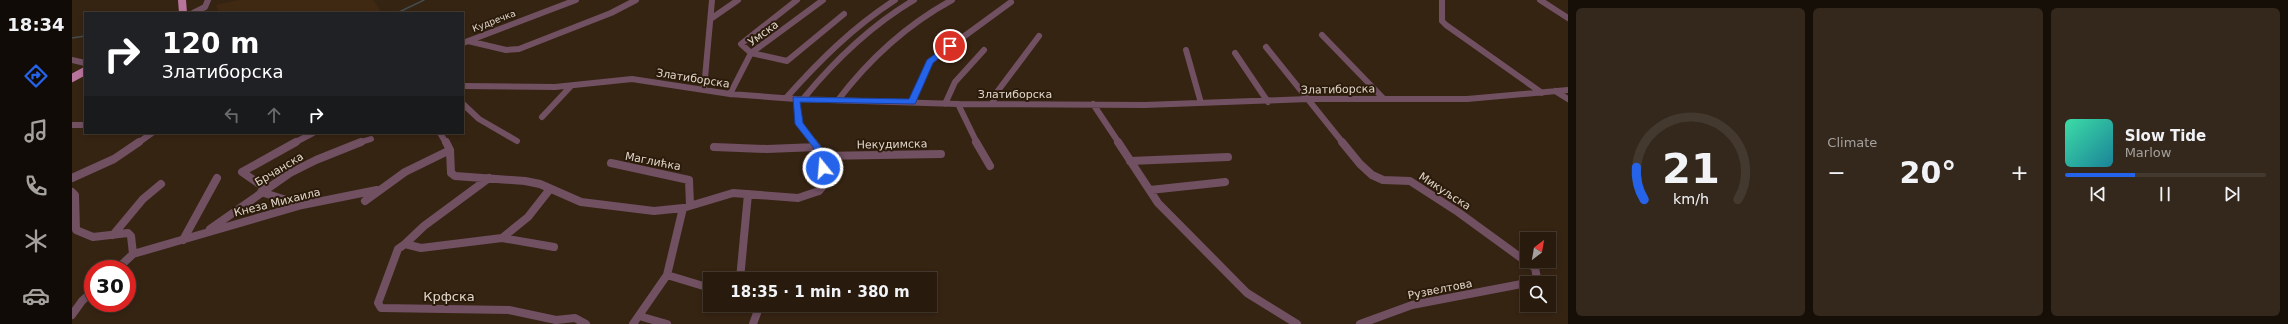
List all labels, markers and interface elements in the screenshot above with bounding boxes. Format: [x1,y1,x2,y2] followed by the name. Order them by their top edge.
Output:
[471,8,517,34] street label: Кудречка
[7,14,65,35] text: 18:34
[746,18,781,49] street label: Умска
[162,27,259,60] text: 120 m
[96,28,148,80] icon: right
[933,29,967,63] pin
[939,35,961,57] icon: arrive
[162,61,284,82] text: Златиборска
[22,62,50,90] icon: directions
[655,66,731,91] street label: Златиборска
[1301,82,1375,97] street label: Златиборска
[978,88,1052,101] street label: Златиборска
[221,104,243,126] icon: left
[263,104,285,126] icon: ahead
[305,104,327,126] icon: right
[22,117,50,145] icon: music
[2125,127,2206,145] text: Slow Tide
[1827,135,1877,150] text: Climate
[857,137,927,152] street label: Некудимска
[1662,144,1720,193] text: 21
[2125,145,2171,160] text: Marlow
[802,147,844,189] position arrow
[253,150,306,189] street label: Брчанска
[624,150,682,173] street label: Маглићка
[1900,155,1956,190] text: 20°
[1827,160,1846,185] text: −
[2010,160,2029,185] text: +
[1416,170,1473,213] street label: Микуљска
[22,172,50,200] icon: phone
[2087,183,2109,205] icon: previous
[2154,183,2176,205] icon: pause
[2221,183,2243,205] icon: next
[233,185,322,220] street label: Кнеза Михаила
[1673,191,1709,207] text: km/h
[22,227,50,255] icon: climate
[1520,232,1556,268] north arrow
[1520,232,1556,312] map controls
[84,260,136,312] speed limit sign: 30
[1520,276,1556,312] button: search
[1407,277,1474,302] street label: Рузвелтова
[22,282,50,310] icon: car
[730,283,910,301] text: 18:35 · 1 min · 380 m
[423,289,475,304] street label: Крфска

